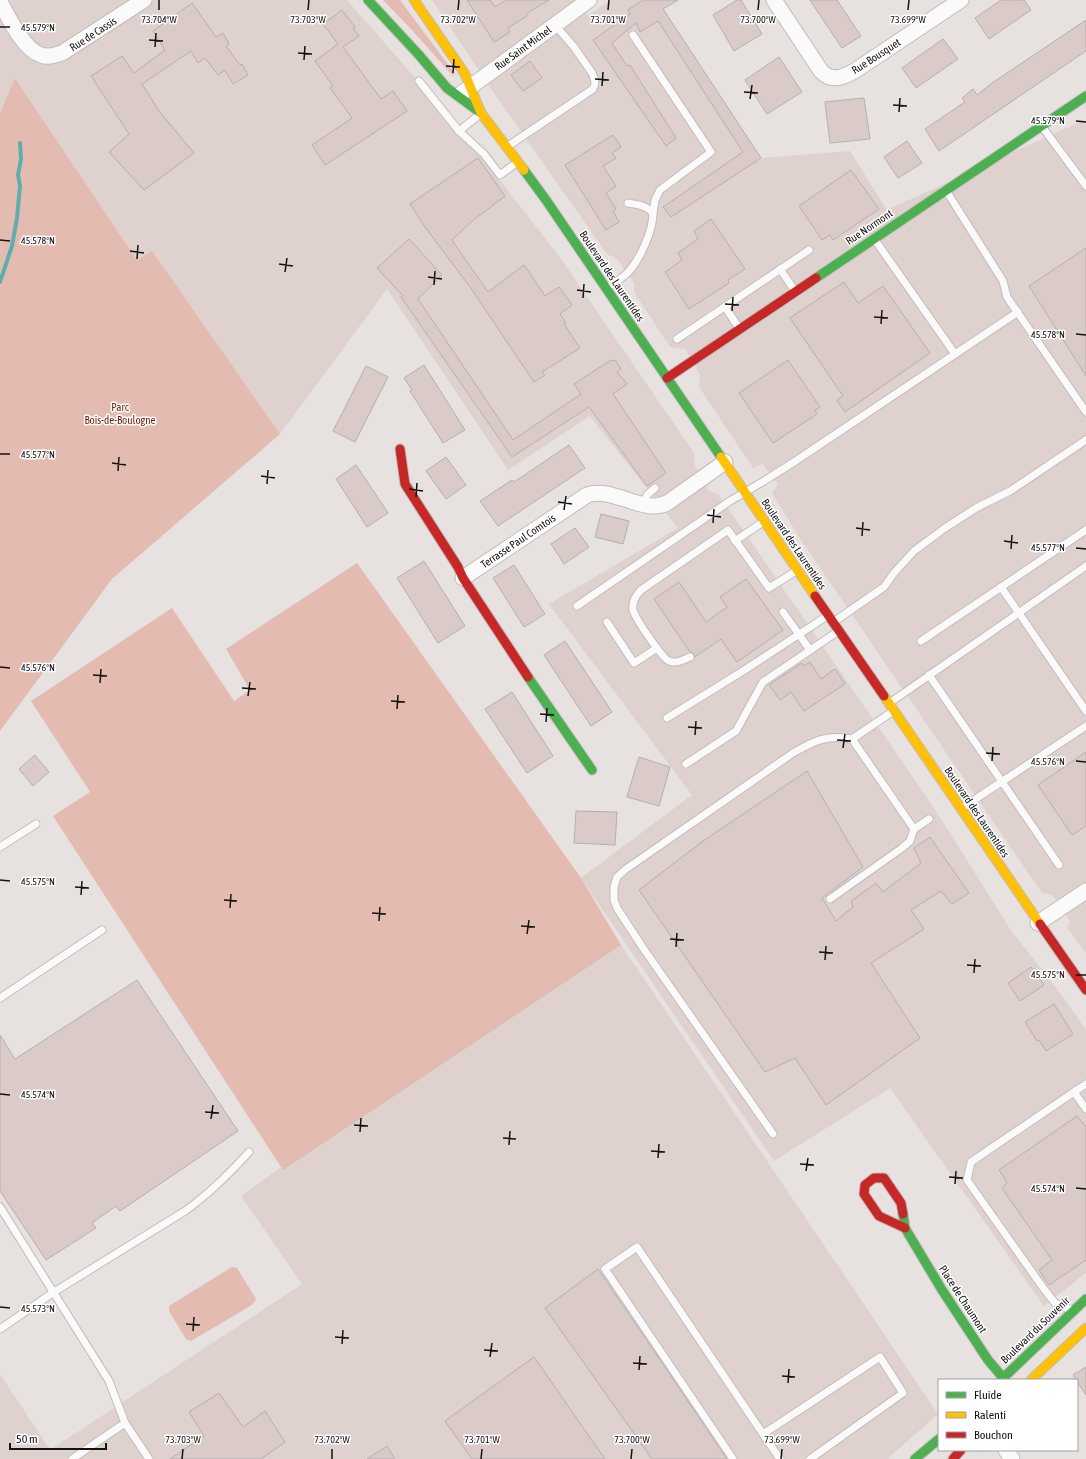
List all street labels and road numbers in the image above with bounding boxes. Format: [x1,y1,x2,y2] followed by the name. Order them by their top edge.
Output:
[67,14,119,54] street label: Rue de Cassis
[492,23,554,72] street label: Rue Saint Michel
[849,36,903,76] street label: Rue Bousquet
[843,207,895,247] street label: Rue Normont
[577,228,647,324] street label: Boulevard des Laurentides
[759,496,829,592] street label: Boulevard des Laurentides
[478,511,558,570] street label: Terrasse Paul Comtois
[942,764,1012,860] street label: Boulevard des Laurentides
[937,1263,989,1335] street label: Place de Chaumont
[998,1294,1072,1366] street label: Boulevard du Souvenir

